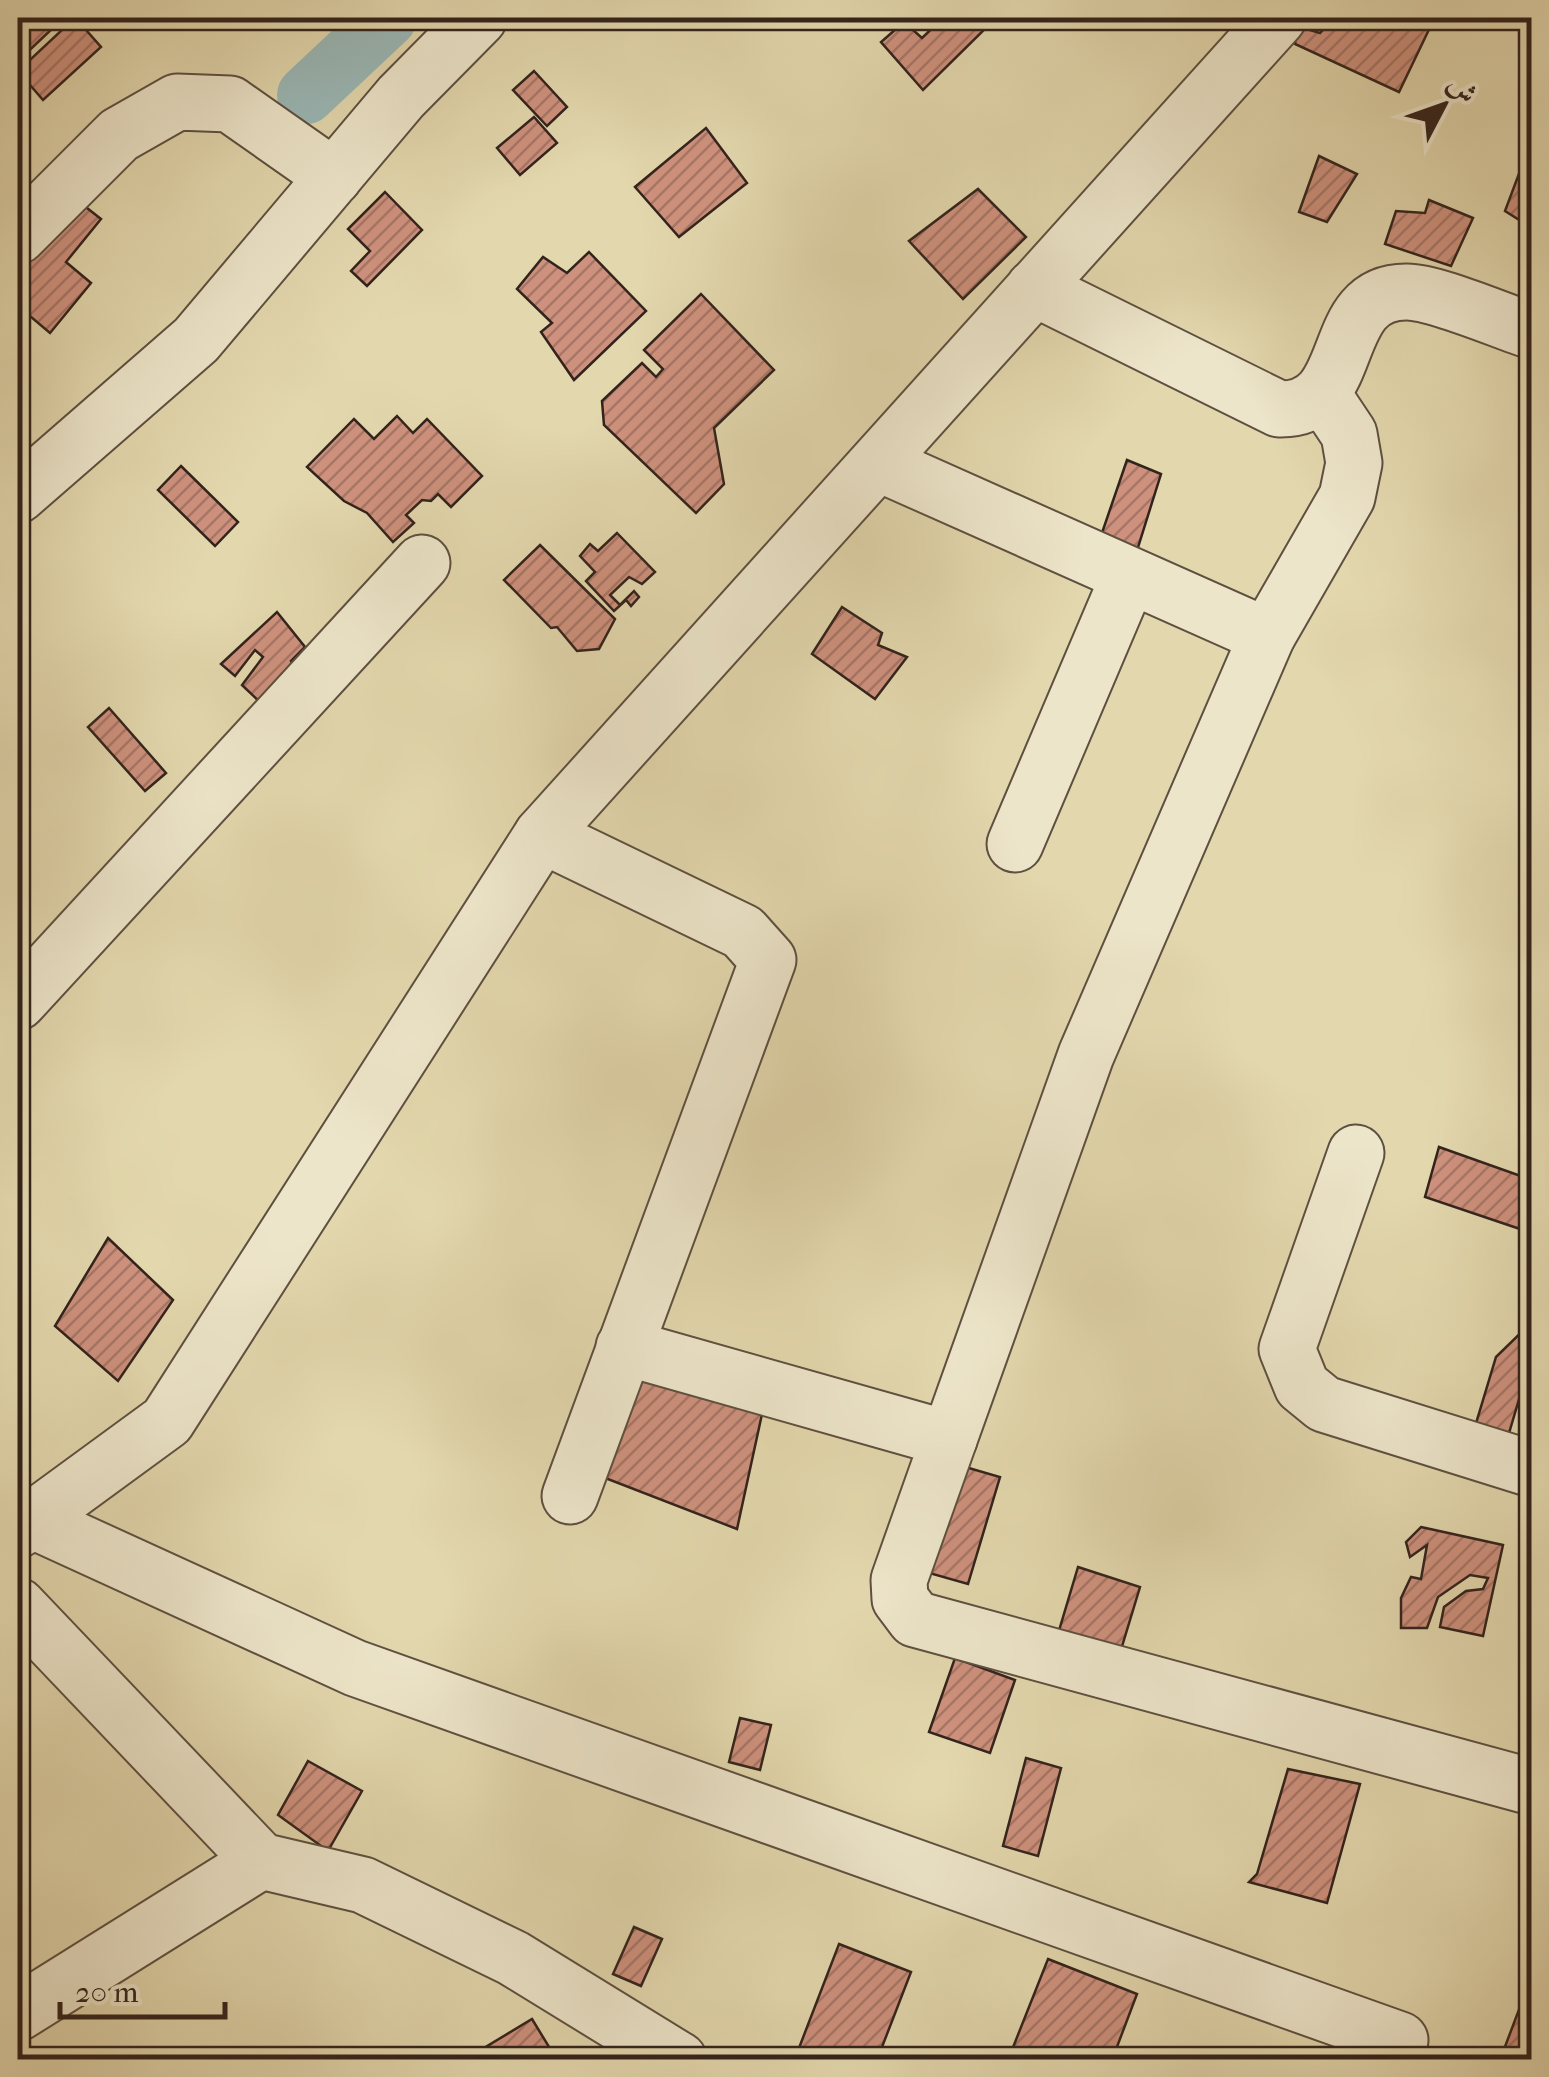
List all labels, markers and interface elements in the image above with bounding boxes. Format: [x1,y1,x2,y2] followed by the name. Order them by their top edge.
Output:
[1394,55,1494,155] north arrow
[1441,68,1484,110] text: ش
[60,1957,225,2019] scale bar
[75,1975,138,2010] text: 20 m

